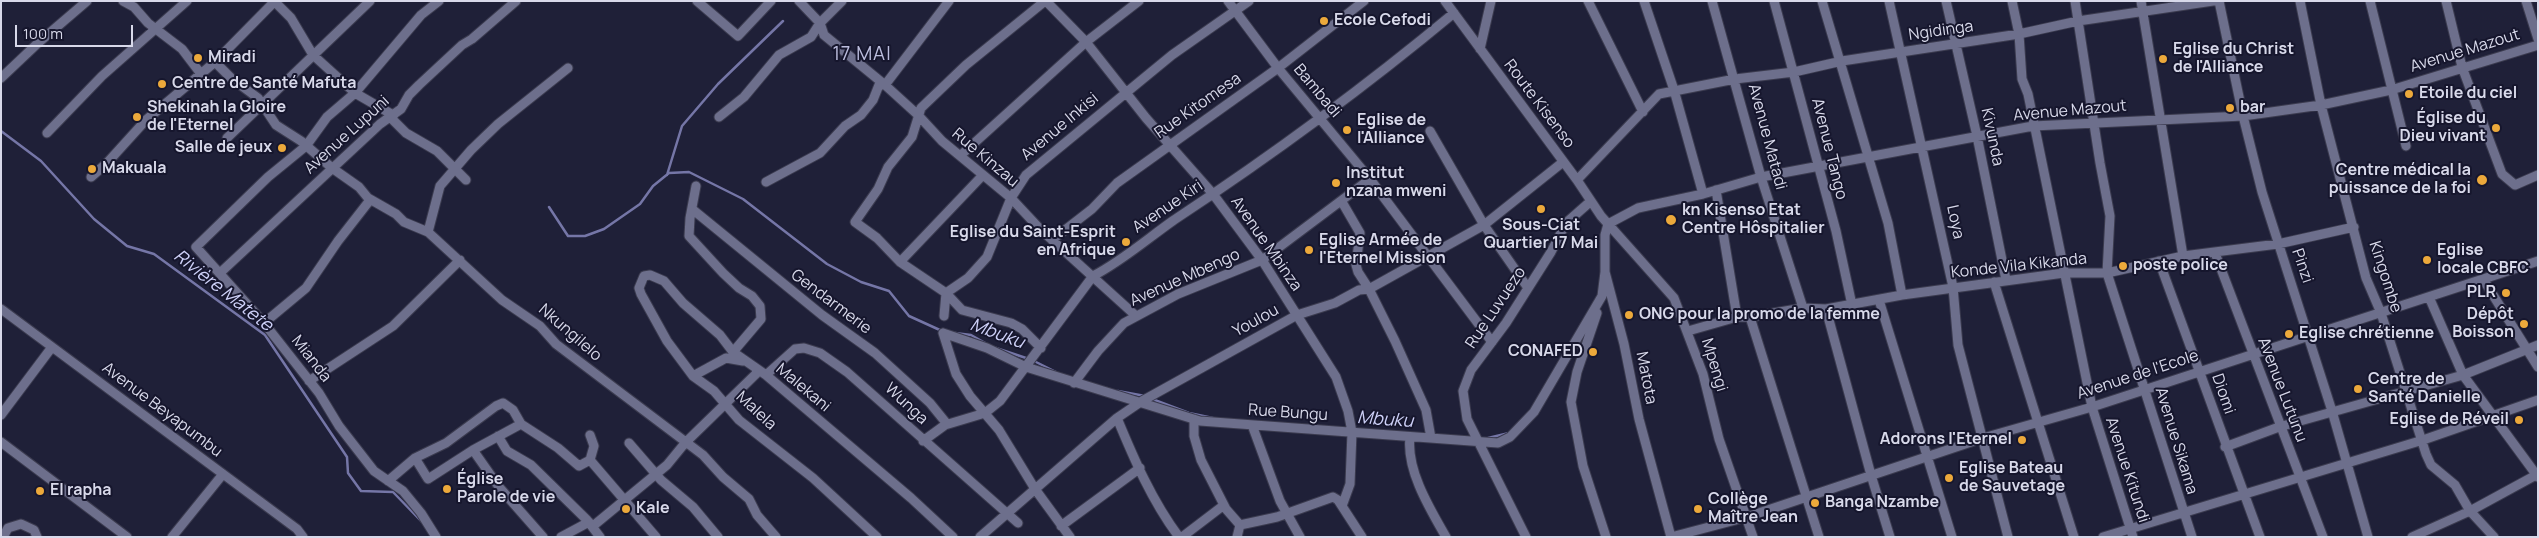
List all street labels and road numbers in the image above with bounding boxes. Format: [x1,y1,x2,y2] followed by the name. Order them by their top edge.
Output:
[1907,17,1975,45] street label: Ngidinga
[2408,25,2522,77] street label: Avenue Mazout
[1499,56,1579,152] street label: Route Kisenso
[1289,60,1345,122] street label: Bambadi
[1151,69,1245,143] street label: Rue Kitomesa
[1744,82,1790,192] street label: Avenue Matadi
[1017,89,1103,165] street label: Avenue Inkisi
[300,92,394,178] street label: Avenue Lupuni
[1807,96,1851,202] street label: Avenue Tango
[2013,96,2127,126] street label: Avenue Mazout
[1977,106,2007,168] street label: Kivunda
[948,125,1022,191] street label: Rue Kinzau
[1129,176,1207,238] street label: Avenue Kiri
[1226,193,1306,295] street label: Avenue Mbinza
[1942,203,1968,241] street label: Loya
[2364,239,2406,315] street label: Kingombe
[1127,245,1243,311] street label: Avenue Mbengo
[2287,246,2317,286] street label: Pinzi
[1950,249,2088,283] street label: Konde Vila Kikanda
[1462,264,1530,352] street label: Rue Luvuezo
[787,266,875,338] street label: Gendarmerie
[534,300,606,366] street label: Nkungilelo
[1230,301,1282,341] street label: Youlou
[287,332,335,386] street label: Mianda
[2253,335,2311,445] street label: Avenue Lutunu
[1697,336,1731,394] street label: Mpengi
[2075,346,2201,404] street label: Avenue de l'Ecole
[1632,350,1660,406] street label: Matota
[98,359,226,461] street label: Avenue Beyapumbu
[772,360,834,416] street label: Malekani
[2207,371,2239,417] street label: Diomi
[880,379,932,429] street label: Wunga
[2151,385,2201,497] street label: Avenue Sikama
[732,388,780,434] street label: Malela
[1247,401,1329,425] street label: Rue Bungu
[2101,415,2153,525] street label: Avenue Kitundi

